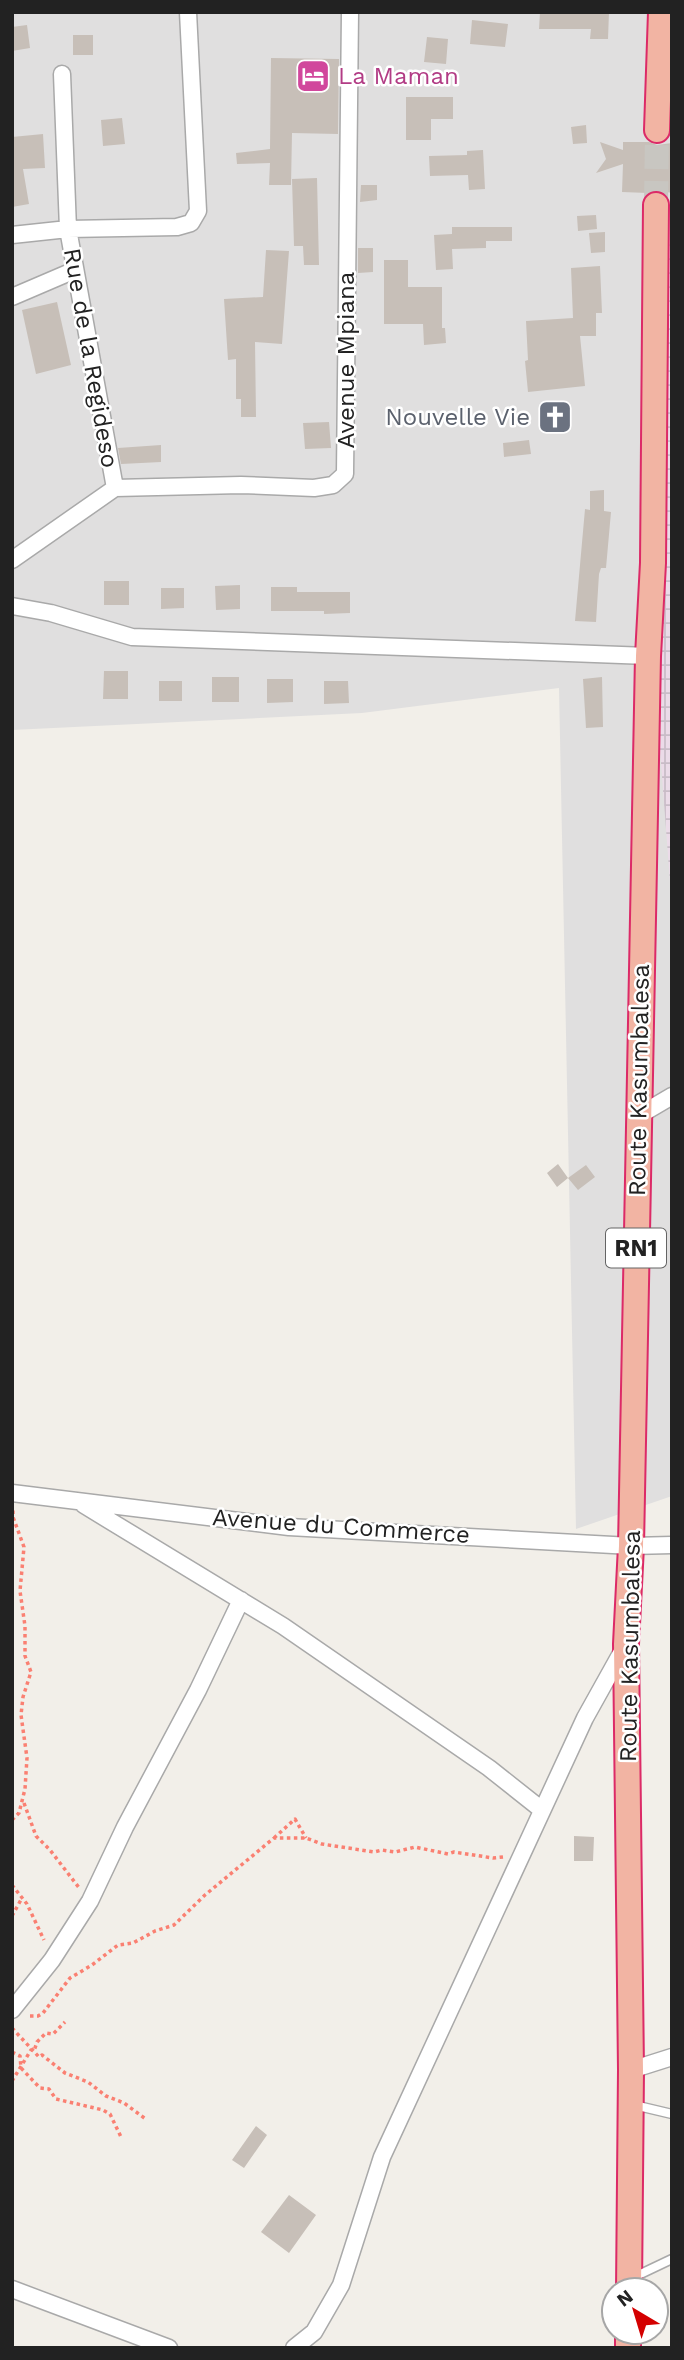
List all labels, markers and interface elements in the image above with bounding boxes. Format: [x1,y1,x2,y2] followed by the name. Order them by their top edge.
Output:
[294,57,332,95] hotel icon: La Maman
[338,62,459,90] place label: La Maman
[58,246,124,470] street label: Rue de la Regideso
[332,272,360,448] street label: Avenue Mpiana
[536,398,574,436] church icon: Nouvelle Vie
[385,403,530,431] place label: Nouvelle Vie
[623,964,655,1196] street label: Route Kasumbalesa
[606,1228,666,1268] road number: RN1
[211,1503,471,1549] street label: Avenue du Commerce
[614,1530,646,1762] street label: Route Kasumbalesa
[600,2276,670,2346] north arrow
[612,2285,637,2311] text: N

